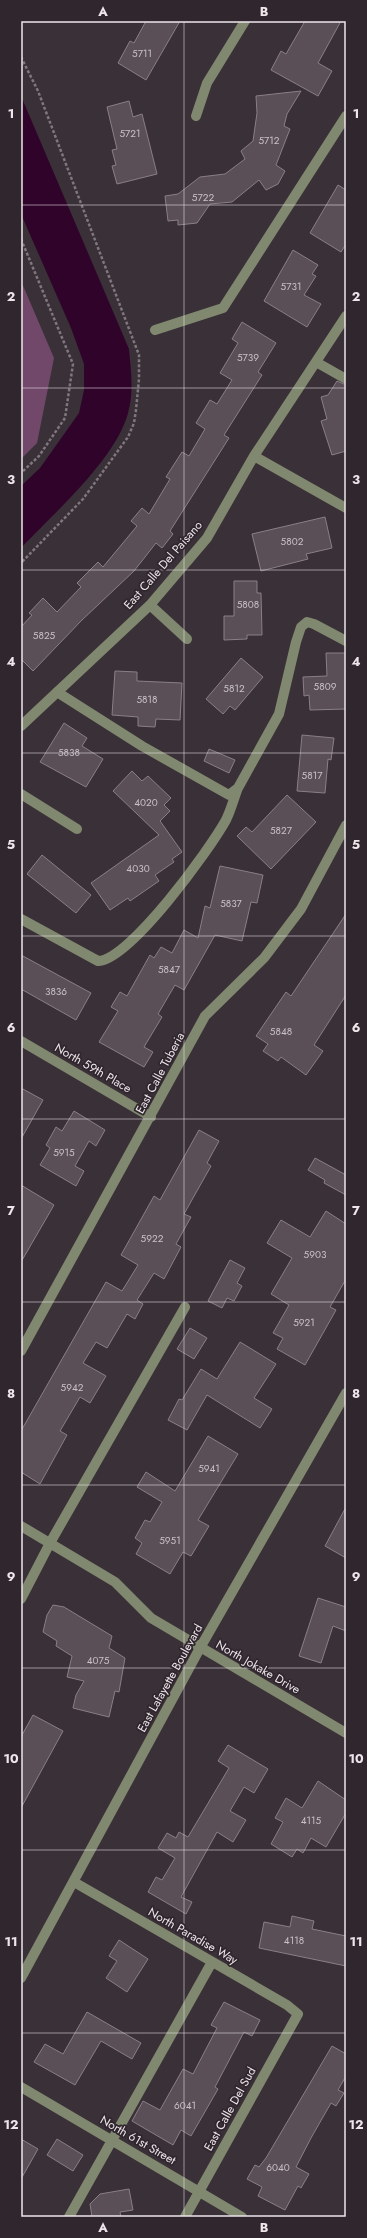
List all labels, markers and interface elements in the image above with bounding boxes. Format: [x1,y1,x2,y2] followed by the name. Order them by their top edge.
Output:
[97,2,108,21] text: A
[260,2,269,21] text: B
[132,46,152,61] house number: 5711
[8,104,14,123] text: 1
[353,104,359,123] text: 1
[119,126,141,141] house number: 5721
[258,133,280,148] house number: 5712
[192,190,214,205] house number: 5722
[281,279,301,294] house number: 5731
[7,287,15,306] text: 2
[352,287,360,306] text: 2
[237,350,259,365] house number: 5739
[7,470,15,489] text: 3
[352,470,360,489] text: 3
[119,516,207,613] street label: East Calle Del Paisano
[281,534,304,549] house number: 5802
[237,597,259,612] house number: 5808
[33,628,56,643] house number: 5825
[6,652,16,671] text: 4
[351,652,361,671] text: 4
[314,679,337,694] house number: 5809
[223,681,245,696] house number: 5812
[136,692,158,707] house number: 5818
[58,745,80,760] house number: 5838
[302,768,323,783] house number: 5817
[134,795,158,810] house number: 4020
[270,823,293,838] house number: 5827
[7,835,15,854] text: 5
[352,835,360,854] text: 5
[126,861,150,876] house number: 4030
[220,896,243,911] house number: 5837
[158,962,181,977] house number: 5847
[45,984,67,999] house number: 3836
[7,1018,16,1037] text: 6
[352,1018,361,1037] text: 6
[270,1024,292,1039] house number: 5848
[131,1029,189,1117] street label: East Calle Tuberia
[51,1039,135,1097] street label: North 59th Place
[53,1145,75,1160] house number: 5915
[7,1201,15,1220] text: 7
[352,1201,360,1220] text: 7
[141,1231,164,1246] house number: 5922
[304,1247,327,1262] house number: 5903
[293,1315,315,1330] house number: 5921
[61,1380,84,1395] house number: 5942
[7,1384,15,1403] text: 8
[352,1384,360,1403] text: 8
[198,1461,220,1476] house number: 5941
[159,1533,181,1548] house number: 5951
[7,1567,16,1586] text: 9
[352,1567,361,1586] text: 9
[133,1621,207,1735] street label: East Lafayette Boulevard
[212,1636,304,1698] street label: North Jokake Drive
[87,1653,110,1668] house number: 4075
[3,1749,19,1768] text: 10
[348,1749,364,1768] text: 10
[301,1813,322,1828] house number: 4115
[145,1903,242,1969] street label: North Paradise Way
[4,1932,18,1951] text: 11
[349,1932,363,1951] text: 11
[284,1933,304,1948] house number: 4118
[199,2064,261,2154] street label: East Calle Del Sud
[174,2098,196,2113] house number: 6041
[97,2111,179,2169] street label: North 61st Street
[3,2115,19,2134] text: 12
[348,2115,364,2134] text: 12
[266,2160,290,2175] house number: 6040
[97,2218,108,2237] text: A
[260,2218,269,2237] text: B

